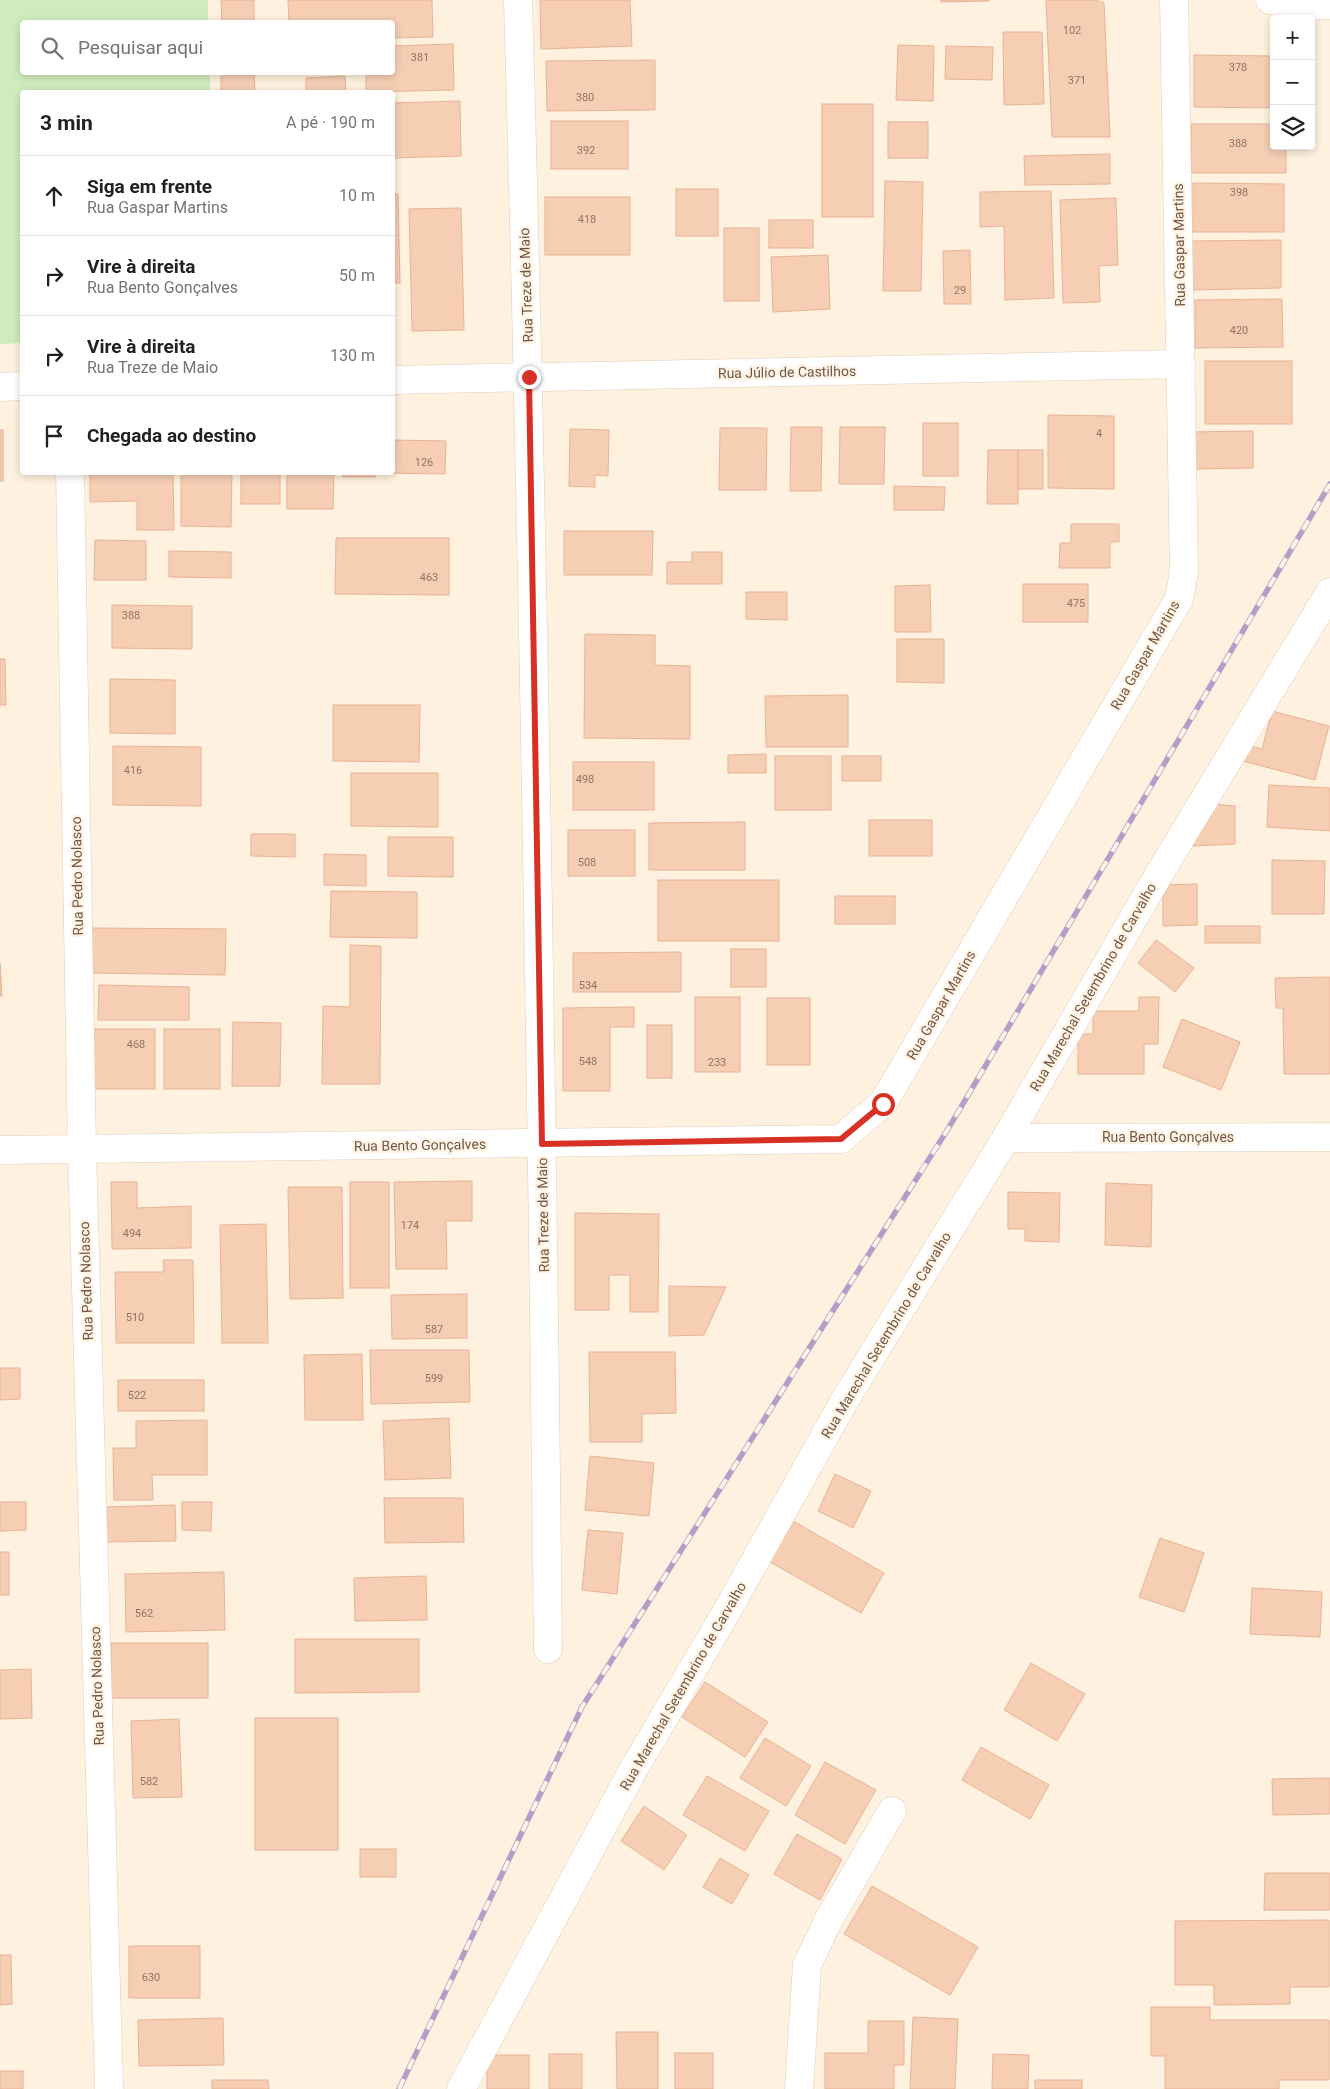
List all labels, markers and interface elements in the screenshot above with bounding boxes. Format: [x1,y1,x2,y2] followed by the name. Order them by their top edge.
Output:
[1270,15,1315,150] map controls
[1270,15,1315,60] button: +
[20,20,395,75] search box
[1063,24,1081,37] house number: 102
[38,34,66,62] icon: search
[78,36,203,59] text: Pesquisar aqui
[411,51,429,64] house number: 381
[1270,60,1315,105] button: −
[1229,61,1247,74] house number: 378
[1068,74,1086,87] house number: 371
[576,91,594,104] house number: 380
[1270,105,1315,150] button: layers
[40,111,93,135] text: 3 min
[286,113,375,132] text: A pé · 190 m
[1229,137,1247,150] house number: 388
[577,144,595,157] house number: 392
[87,175,212,198] text: Siga em frente
[40,182,68,210] icon: ahead
[1170,183,1188,307] street label: Rua Gaspar Martins
[339,186,375,205] text: 10 m
[1230,186,1248,199] house number: 398
[87,198,228,217] text: Rua Gaspar Martins
[578,213,596,226] house number: 418
[516,227,536,343] street label: Rua Treze de Maio
[87,255,196,278] text: Vire à direita
[40,262,68,290] icon: right
[339,266,375,285] text: 50 m
[87,278,238,297] text: Rua Bento Gonçalves
[954,284,966,297] house number: 29
[1230,324,1248,337] house number: 420
[87,335,196,358] text: Vire à direita
[40,342,68,370] icon: right
[330,346,375,365] text: 130 m
[87,358,218,377] text: Rua Treze de Maio
[718,363,856,381] street label: Rua Júlio de Castilhos
[518,366,541,389] route end
[40,422,68,450] icon: arrive
[87,424,256,447] text: Chegada ao destino
[1096,427,1102,440] house number: 4
[415,456,433,469] house number: 126
[420,571,438,584] house number: 463
[1067,597,1085,610] house number: 475
[1107,598,1183,712] street label: Rua Gaspar Martins
[122,609,140,622] house number: 388
[124,764,142,777] house number: 416
[576,773,594,786] house number: 498
[68,816,86,936] street label: Rua Pedro Nolasco
[578,856,596,869] house number: 508
[1027,880,1159,1094] street label: Rua Marechal Setembrino de Carvalho
[903,948,979,1062] street label: Rua Gaspar Martins
[579,979,597,992] house number: 534
[127,1038,145,1051] house number: 468
[579,1055,597,1068] house number: 548
[708,1056,726,1069] house number: 233
[872,1093,895,1116] route start
[1102,1129,1234,1145] street label: Rua Bento Gonçalves
[354,1136,486,1154] street label: Rua Bento Gonçalves
[534,1157,552,1273] street label: Rua Treze de Maio
[401,1219,419,1232] house number: 174
[76,1221,96,1341] street label: Rua Pedro Nolasco
[123,1227,141,1240] house number: 494
[818,1229,954,1441] street label: Rua Marechal Setembrino de Carvalho
[126,1311,144,1324] house number: 510
[425,1323,443,1336] house number: 587
[425,1372,443,1385] house number: 599
[128,1389,146,1402] house number: 522
[617,1579,749,1793] street label: Rua Marechal Setembrino de Carvalho
[135,1607,153,1620] house number: 562
[87,1626,107,1746] street label: Rua Pedro Nolasco
[140,1775,158,1788] house number: 582
[142,1971,160,1984] house number: 630

